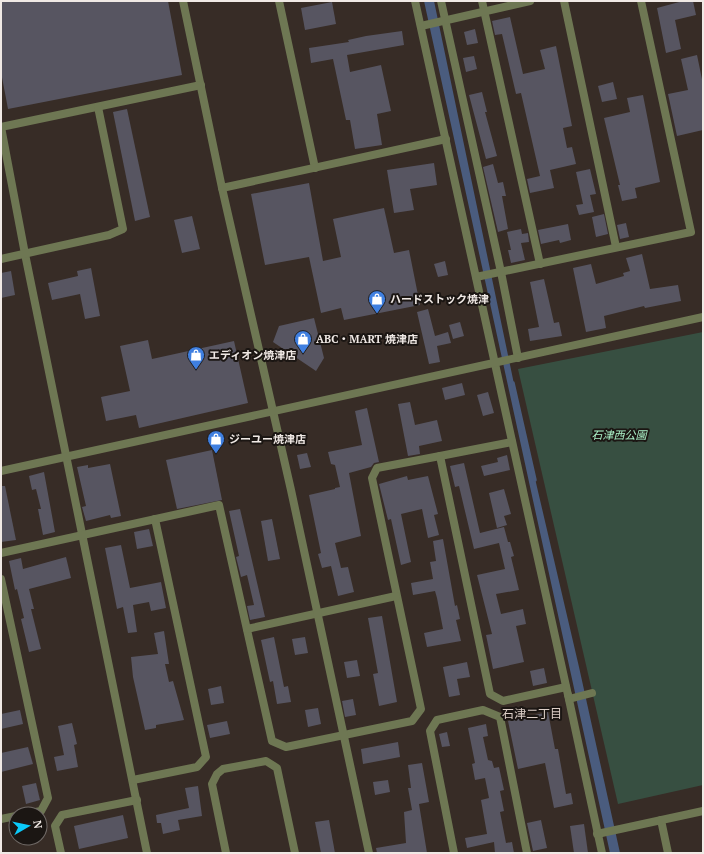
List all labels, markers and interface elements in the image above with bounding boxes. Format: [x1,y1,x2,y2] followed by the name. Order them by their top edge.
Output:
[367,289,387,314] shop icon: ハードストック焼津
[390,292,489,306] place label: ハードストック焼津
[293,329,313,354] shop icon: ABC・MART 焼津店
[316,332,418,346] place label: ABC・MART 焼津店
[186,345,206,370] shop icon: エディオン焼津店
[209,348,296,362] place label: エディオン焼津店
[592,428,648,442] park label: 石津西公園
[206,429,226,454] shop icon: ジーユー焼津店
[229,432,306,446] place label: ジーユー焼津店
[502,706,562,721] district label: 石津二丁目
[8,806,48,846] north arrow
[30,819,46,830] text: N

